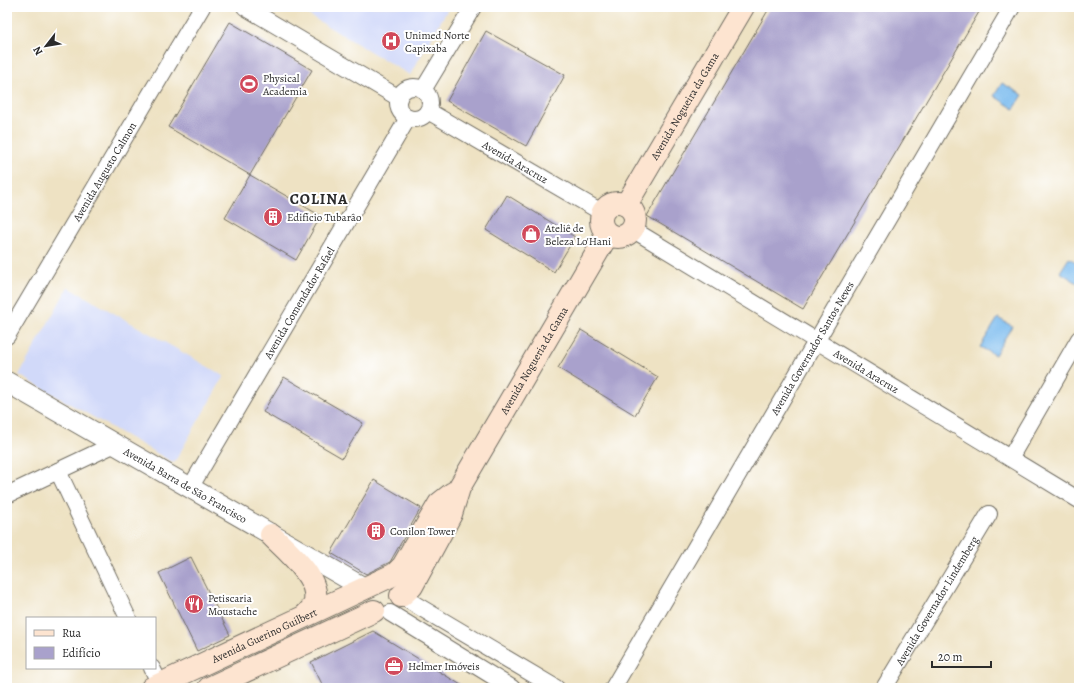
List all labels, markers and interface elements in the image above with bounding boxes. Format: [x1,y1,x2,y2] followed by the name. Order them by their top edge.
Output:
[26,26,66,66] north arrow
[405,28,470,56] place label: Unimed Norte Capixaba
[380,30,402,52] hospital icon: Unimed Norte Capixaba
[29,44,46,58] text: N
[646,49,723,163] street label: Avenida Nogueira da Gama
[262,71,308,99] place label: Physical Academia
[238,73,260,95] sports icon: Physical Academia
[69,119,140,225] street label: Avenida Augusto Calmon
[479,136,551,187] street label: Avenida Aracruz
[290,189,348,209] district label: COLINA
[262,206,284,228] building icon: Edifício Tubarâo
[287,210,362,225] place label: Edifício Tubarâo
[544,221,611,249] place label: Ateliê de Beleza Lo'Hani
[520,223,542,245] shop icon: Ateliê de Beleza Lo'Hani
[260,244,338,362] street label: Avenida Comendador Rafael
[767,278,857,419] street label: Avenida Governador Santos Neves
[496,303,572,418] street label: Avenida Nogueria da Gama
[830,345,902,397] street label: Avenida Aracruz
[120,443,250,527] street label: Avenida Barra de São Francisco
[365,520,387,542] building icon: Conilon Tower
[390,524,455,539] place label: Conilon Tower
[891,533,982,669] street label: Avenida Governador Lindemberg
[208,591,257,619] place label: Petiscaria Moustache
[183,593,205,615] restaurant icon: Petiscaria Moustache
[208,604,320,667] street label: Avenida Guerino Guilbert
[26,617,156,669] legend
[62,625,81,641] text: Rua
[932,643,991,669] scale bar
[62,645,100,661] text: Edifício
[938,649,962,665] text: 20 m
[383,655,405,677] office icon: Helmer Imóveis
[408,659,480,674] place label: Helmer Imóveis

